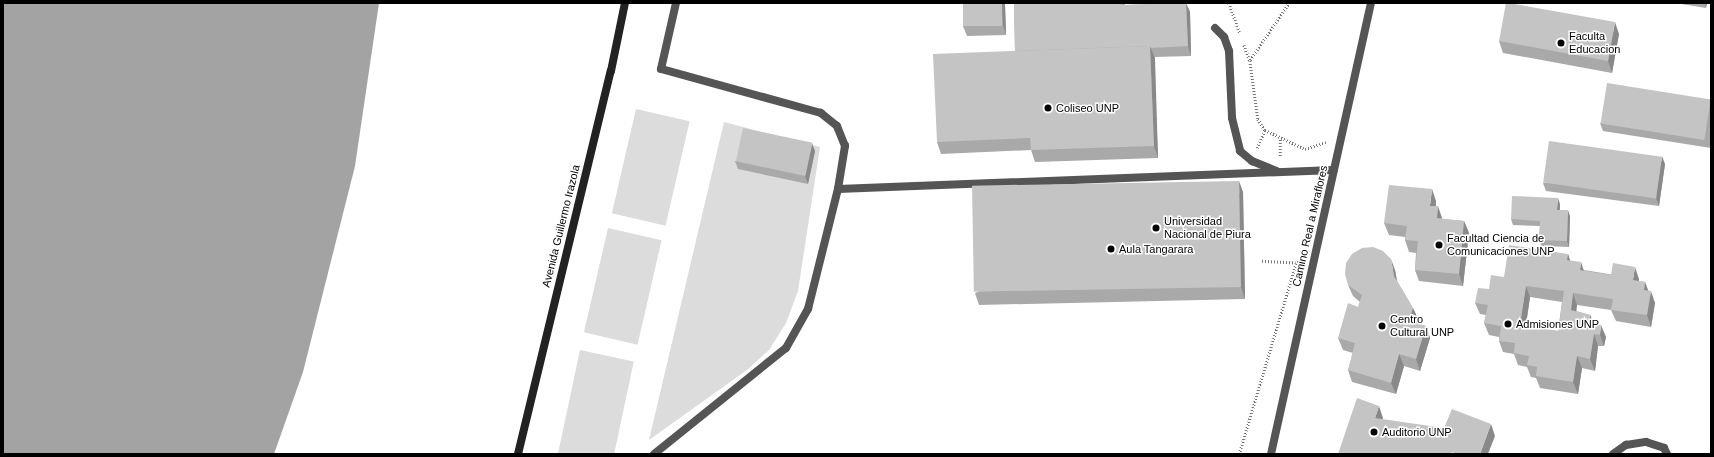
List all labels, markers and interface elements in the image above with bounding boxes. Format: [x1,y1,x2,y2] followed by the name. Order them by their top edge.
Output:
[1569,30,1620,56] place label: Faculta Educacion
[1556,38,1566,48] marker: Faculta Educacion
[1056,101,1119,115] place label: Coliseo UNP
[1043,103,1053,113] marker: Coliseo UNP
[539,163,583,289] street label: Avenida Guillermo Irazola
[1290,164,1330,288] street label: Camino Real a Miraflores
[1164,215,1251,241] place label: Universidad Nacional de Piura
[1151,223,1161,233] marker: Universidad Nacional de Piura
[1447,232,1555,258] place label: Facultad Ciencia de Comunicaciones UNP
[1434,240,1444,250] marker: Facultad Ciencia de Comunicaciones UNP
[1119,242,1194,256] place label: Aula Tangarara
[1106,244,1116,254] marker: Aula Tangarara
[1390,313,1454,339] place label: Centro Cultural UNP
[1516,317,1599,331] place label: Admisiones UNP
[1503,319,1513,329] marker: Admisiones UNP
[1377,321,1387,331] marker: Centro Cultural UNP
[1382,425,1452,439] place label: Auditorio UNP
[1369,427,1379,437] marker: Auditorio UNP

